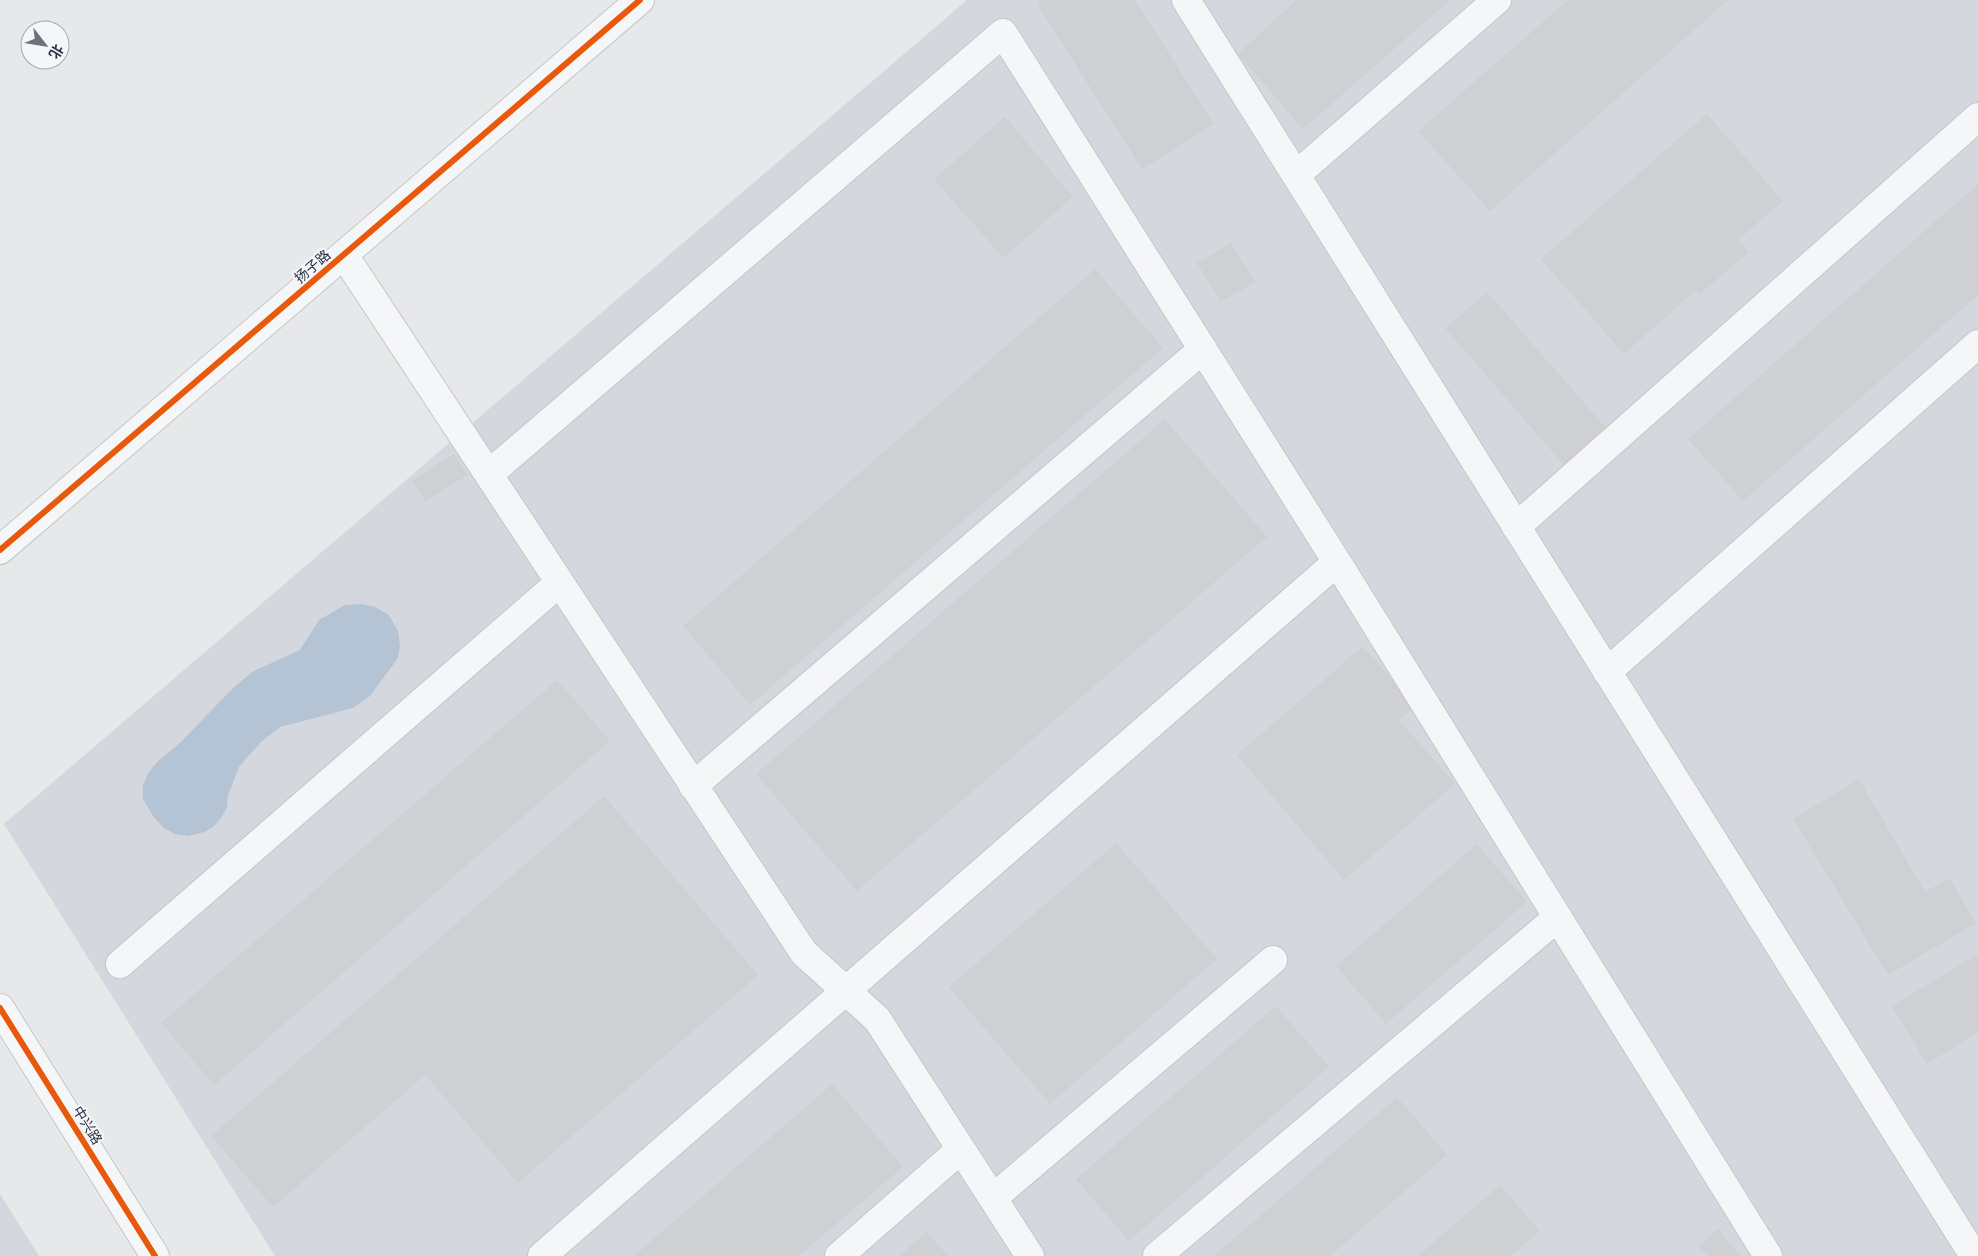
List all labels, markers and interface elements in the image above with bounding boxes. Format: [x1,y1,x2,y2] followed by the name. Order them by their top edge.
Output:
[20,20,70,70] north arrow
[45,41,68,63] text: 北
[290,245,334,287] street label: 扬子路
[69,1102,107,1148] street label: 中兴路

